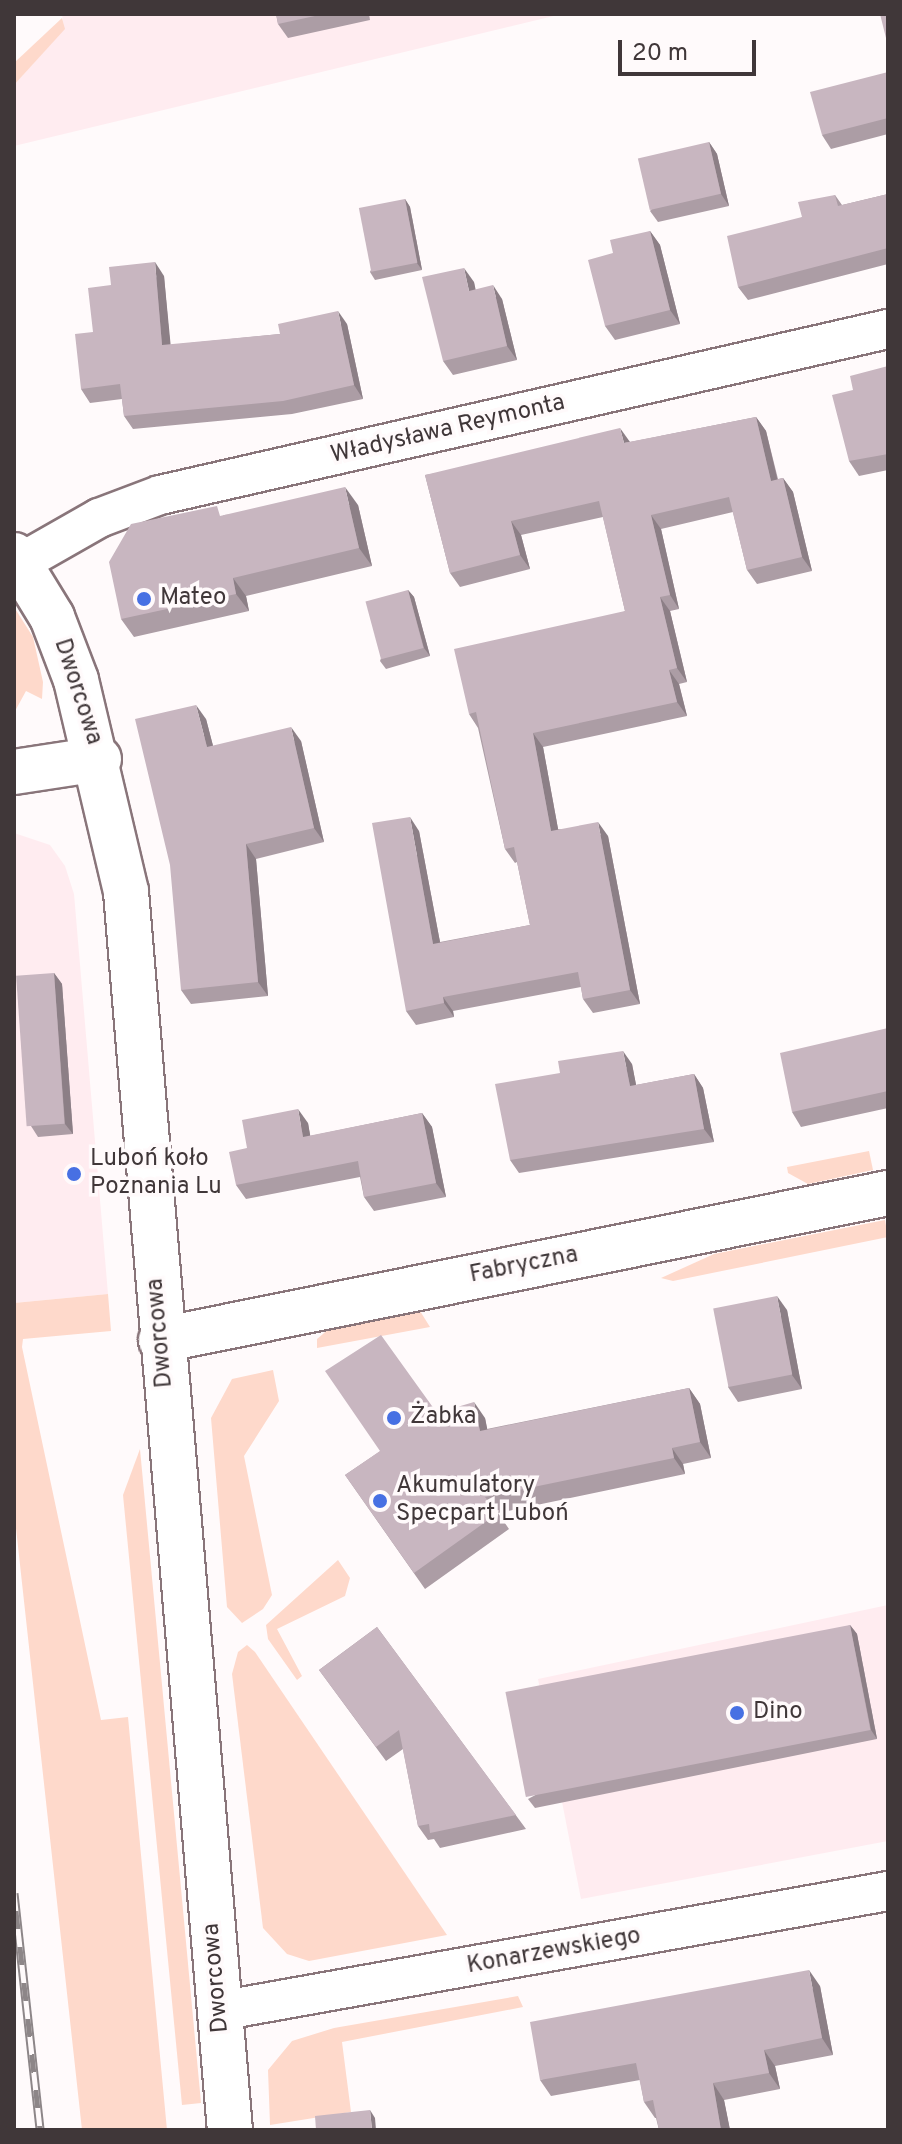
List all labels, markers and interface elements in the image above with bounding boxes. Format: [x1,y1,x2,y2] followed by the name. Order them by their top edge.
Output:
[622,24,760,74] scale bar
[632,39,688,69] text: 20 m
[328,389,568,471] street label: Władysława Reymonta
[160,585,226,613] place label: Mateo
[135,590,153,608] marker: Mateo
[46,635,108,749] street label: Dworcowa
[90,1146,222,1202] place label: Luboń koło Poznania Lu
[65,1165,83,1183] marker: Luboń koło Poznania Lu
[467,1241,581,1291] street label: Fabryczna
[142,1277,180,1389] street label: Dworcowa
[410,1404,476,1432] place label: Żabka
[385,1409,403,1427] marker: Żabka
[396,1473,569,1529] place label: Akumulatory Specpart Luboń
[371,1492,389,1510] marker: Akumulatory Specpart Luboń
[753,1699,803,1727] place label: Dino
[728,1704,746,1722] marker: Dino
[198,1922,236,2034] street label: Dworcowa
[465,1923,643,1981] street label: Konarzewskiego

